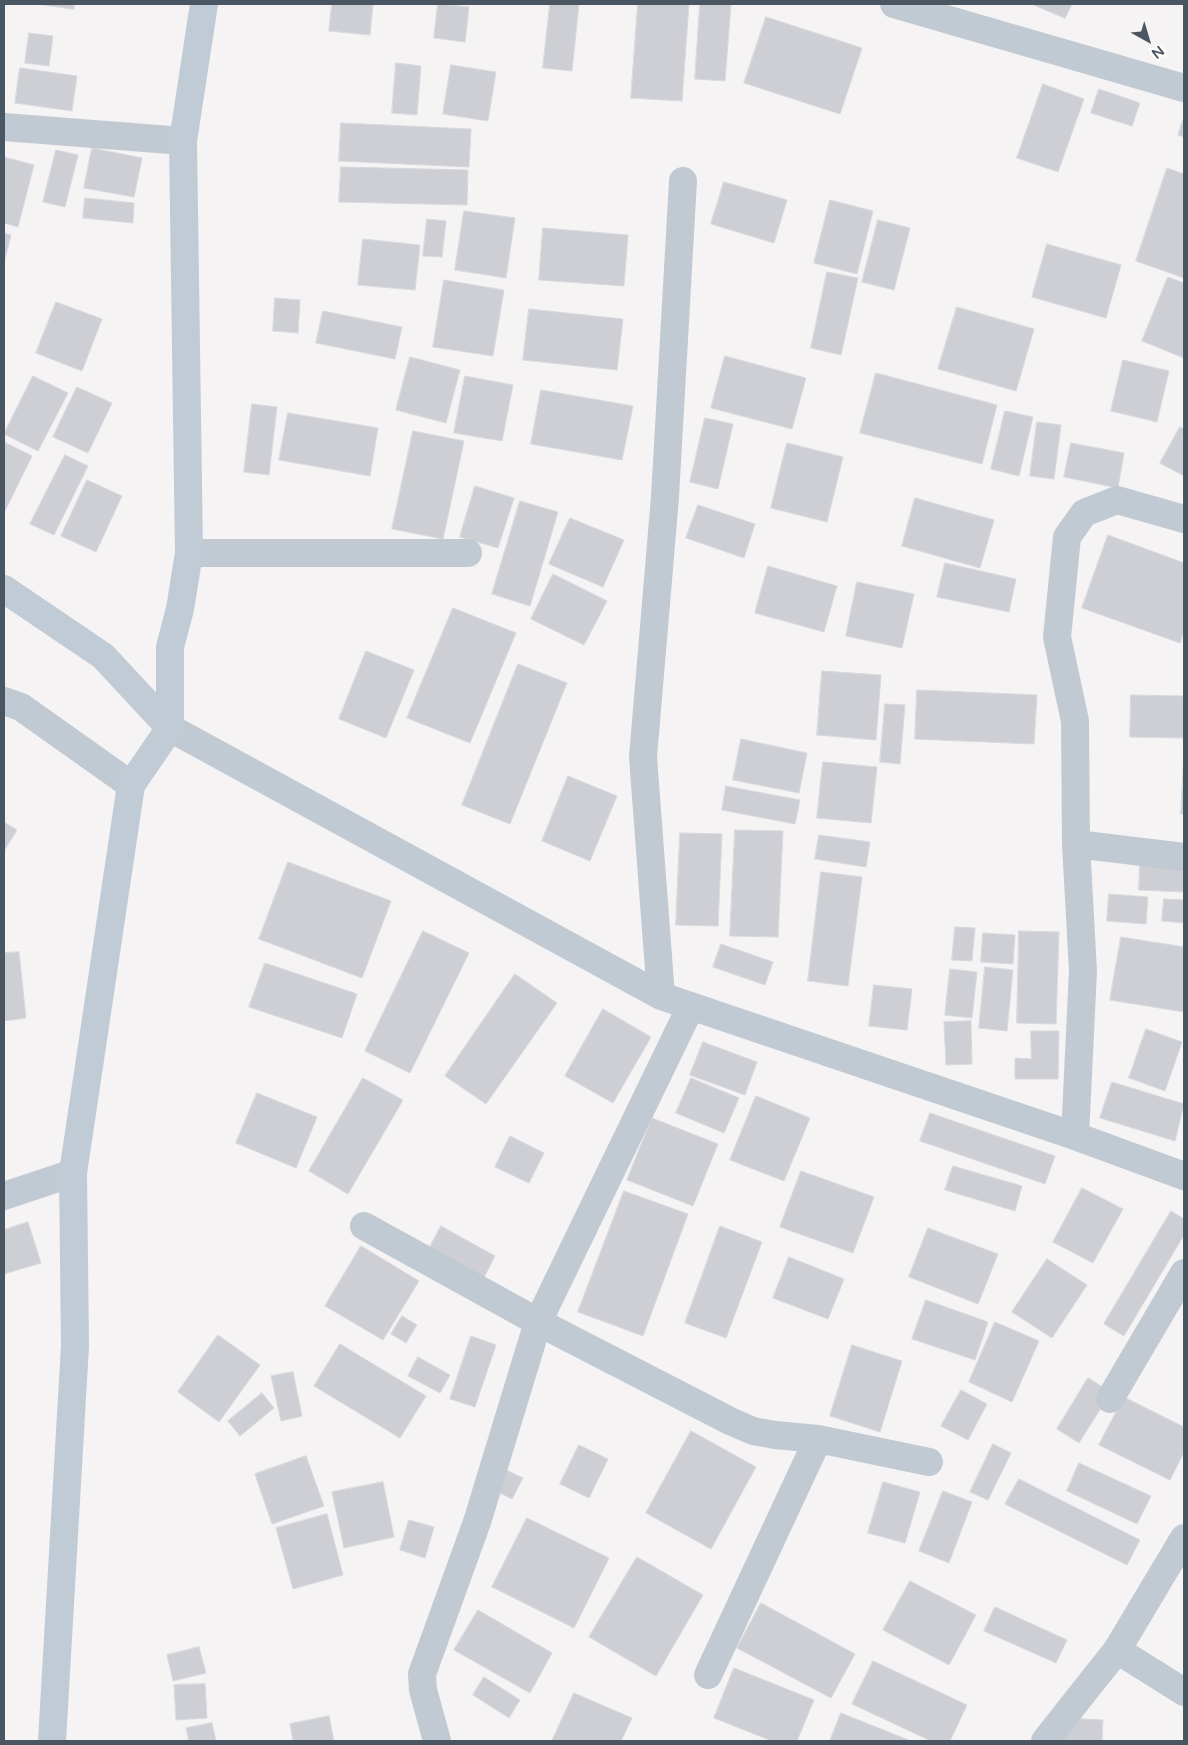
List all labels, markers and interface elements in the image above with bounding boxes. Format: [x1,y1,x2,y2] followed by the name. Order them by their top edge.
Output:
[1123,15,1173,65] north arrow
[1148,42,1167,62] text: N

